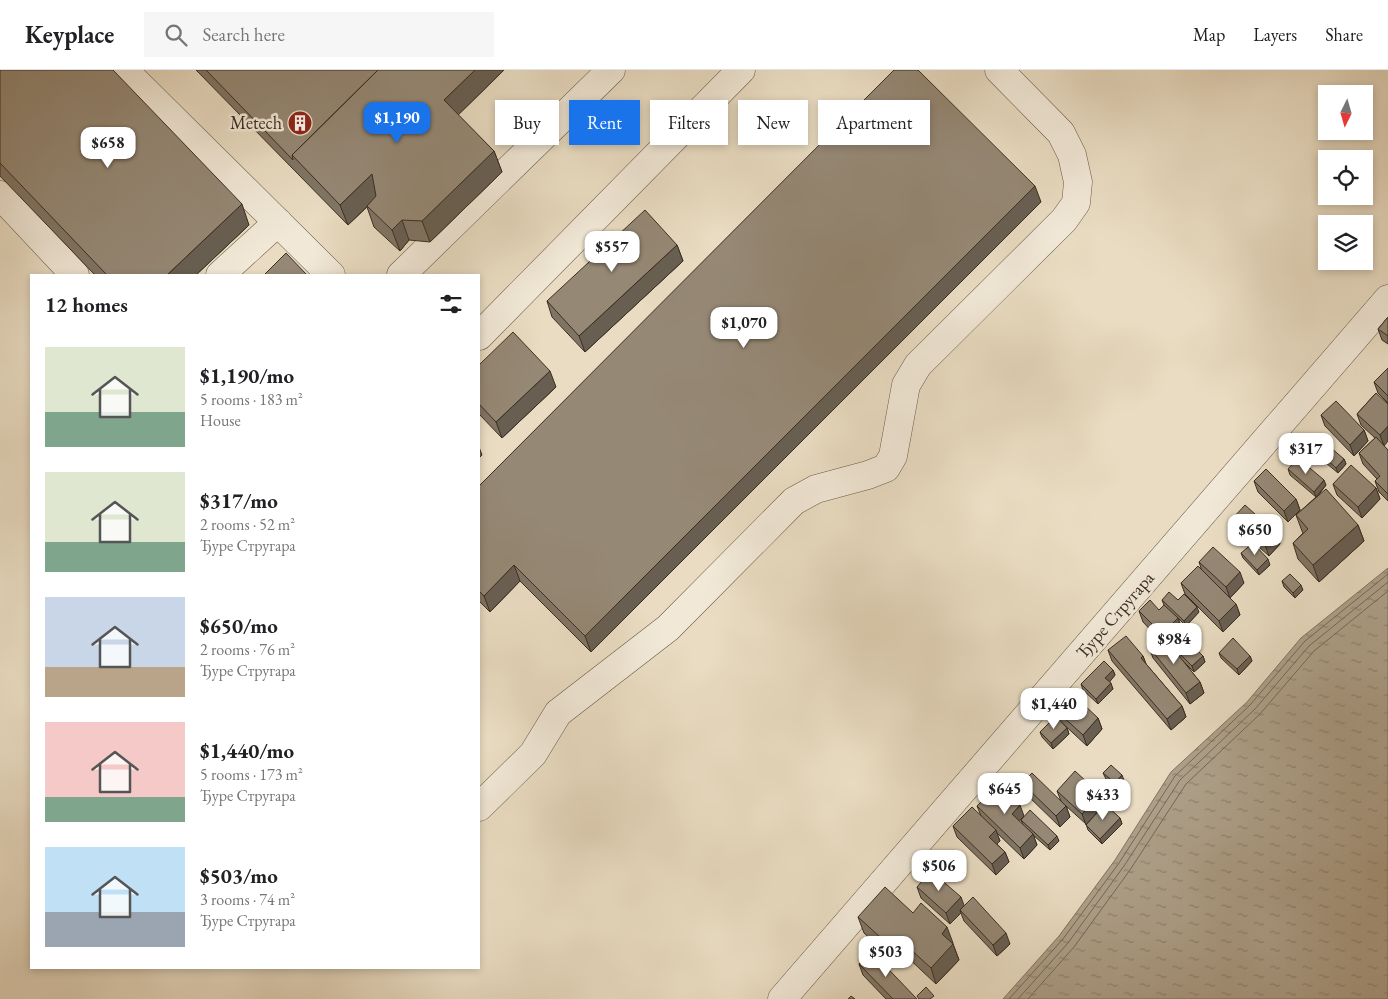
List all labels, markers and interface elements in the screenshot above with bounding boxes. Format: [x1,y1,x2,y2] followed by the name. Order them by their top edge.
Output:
[144,12,494,57] search box
[25,19,114,50] text: Keyplace
[162,21,190,49] icon: search
[202,22,285,47] text: Search here
[1193,23,1225,46] text: Map
[1253,23,1297,46] text: Layers
[1325,23,1363,46] text: Share
[1318,85,1372,140] north arrow
[1318,85,1373,270] map controls
[495,100,559,145] chip: Buy
[569,100,640,145] chip: Rent
[650,100,728,145] chip: Filters
[738,100,808,145] chip: New
[818,100,930,145] chip: Apartment
[356,102,438,144] pin: $1,190
[374,107,420,128] text: $1,190
[287,110,313,136] building icon: Metech
[230,111,282,134] place label: Metech
[78,126,138,169] pin: $658
[92,132,124,153] text: $658
[1318,150,1373,205] button: locate
[1318,215,1373,270] button: layers
[582,230,642,273] pin: $557
[596,236,628,257] text: $557
[437,290,465,318] icon: filters
[45,291,128,318] text: 12 homes
[703,306,785,349] pin: $1,070
[721,312,767,333] text: $1,070
[200,362,294,389] text: $1,190/mo
[85,367,145,427] icon: home
[200,389,303,410] text: 5 rooms · 183 m²
[200,410,241,431] text: House
[1276,432,1336,475] pin: $317
[1290,438,1322,459] text: $317
[200,487,278,514] text: $317/mo
[85,492,145,552] icon: home
[200,514,295,535] text: 2 rooms · 52 m²
[1225,514,1285,556] pin: $650
[1239,519,1271,540] text: $650
[200,535,296,556] text: Ђуре Стругара
[1071,566,1159,663] street label: Ђуре Стругара
[200,612,278,639] text: $650/mo
[85,617,145,677] icon: home
[1144,622,1204,665] pin: $984
[1158,628,1190,649] text: $984
[200,639,295,660] text: 2 rooms · 76 m²
[200,660,296,681] text: Ђуре Стругара
[1013,688,1095,730] pin: $1,440
[1031,693,1077,714] text: $1,440
[200,737,294,764] text: $1,440/mo
[85,742,145,802] icon: home
[200,764,303,785] text: 5 rooms · 173 m²
[975,772,1035,815] pin: $645
[989,778,1021,799] text: $645
[1073,778,1133,821] pin: $433
[1087,784,1119,805] text: $433
[200,785,296,806] text: Ђуре Стругара
[909,850,969,892] pin: $506
[923,855,955,876] text: $506
[200,862,278,889] text: $503/mo
[85,867,145,927] icon: home
[200,889,295,910] text: 3 rooms · 74 m²
[200,910,296,931] text: Ђуре Стругара
[856,936,916,978] pin: $503
[870,941,902,962] text: $503

